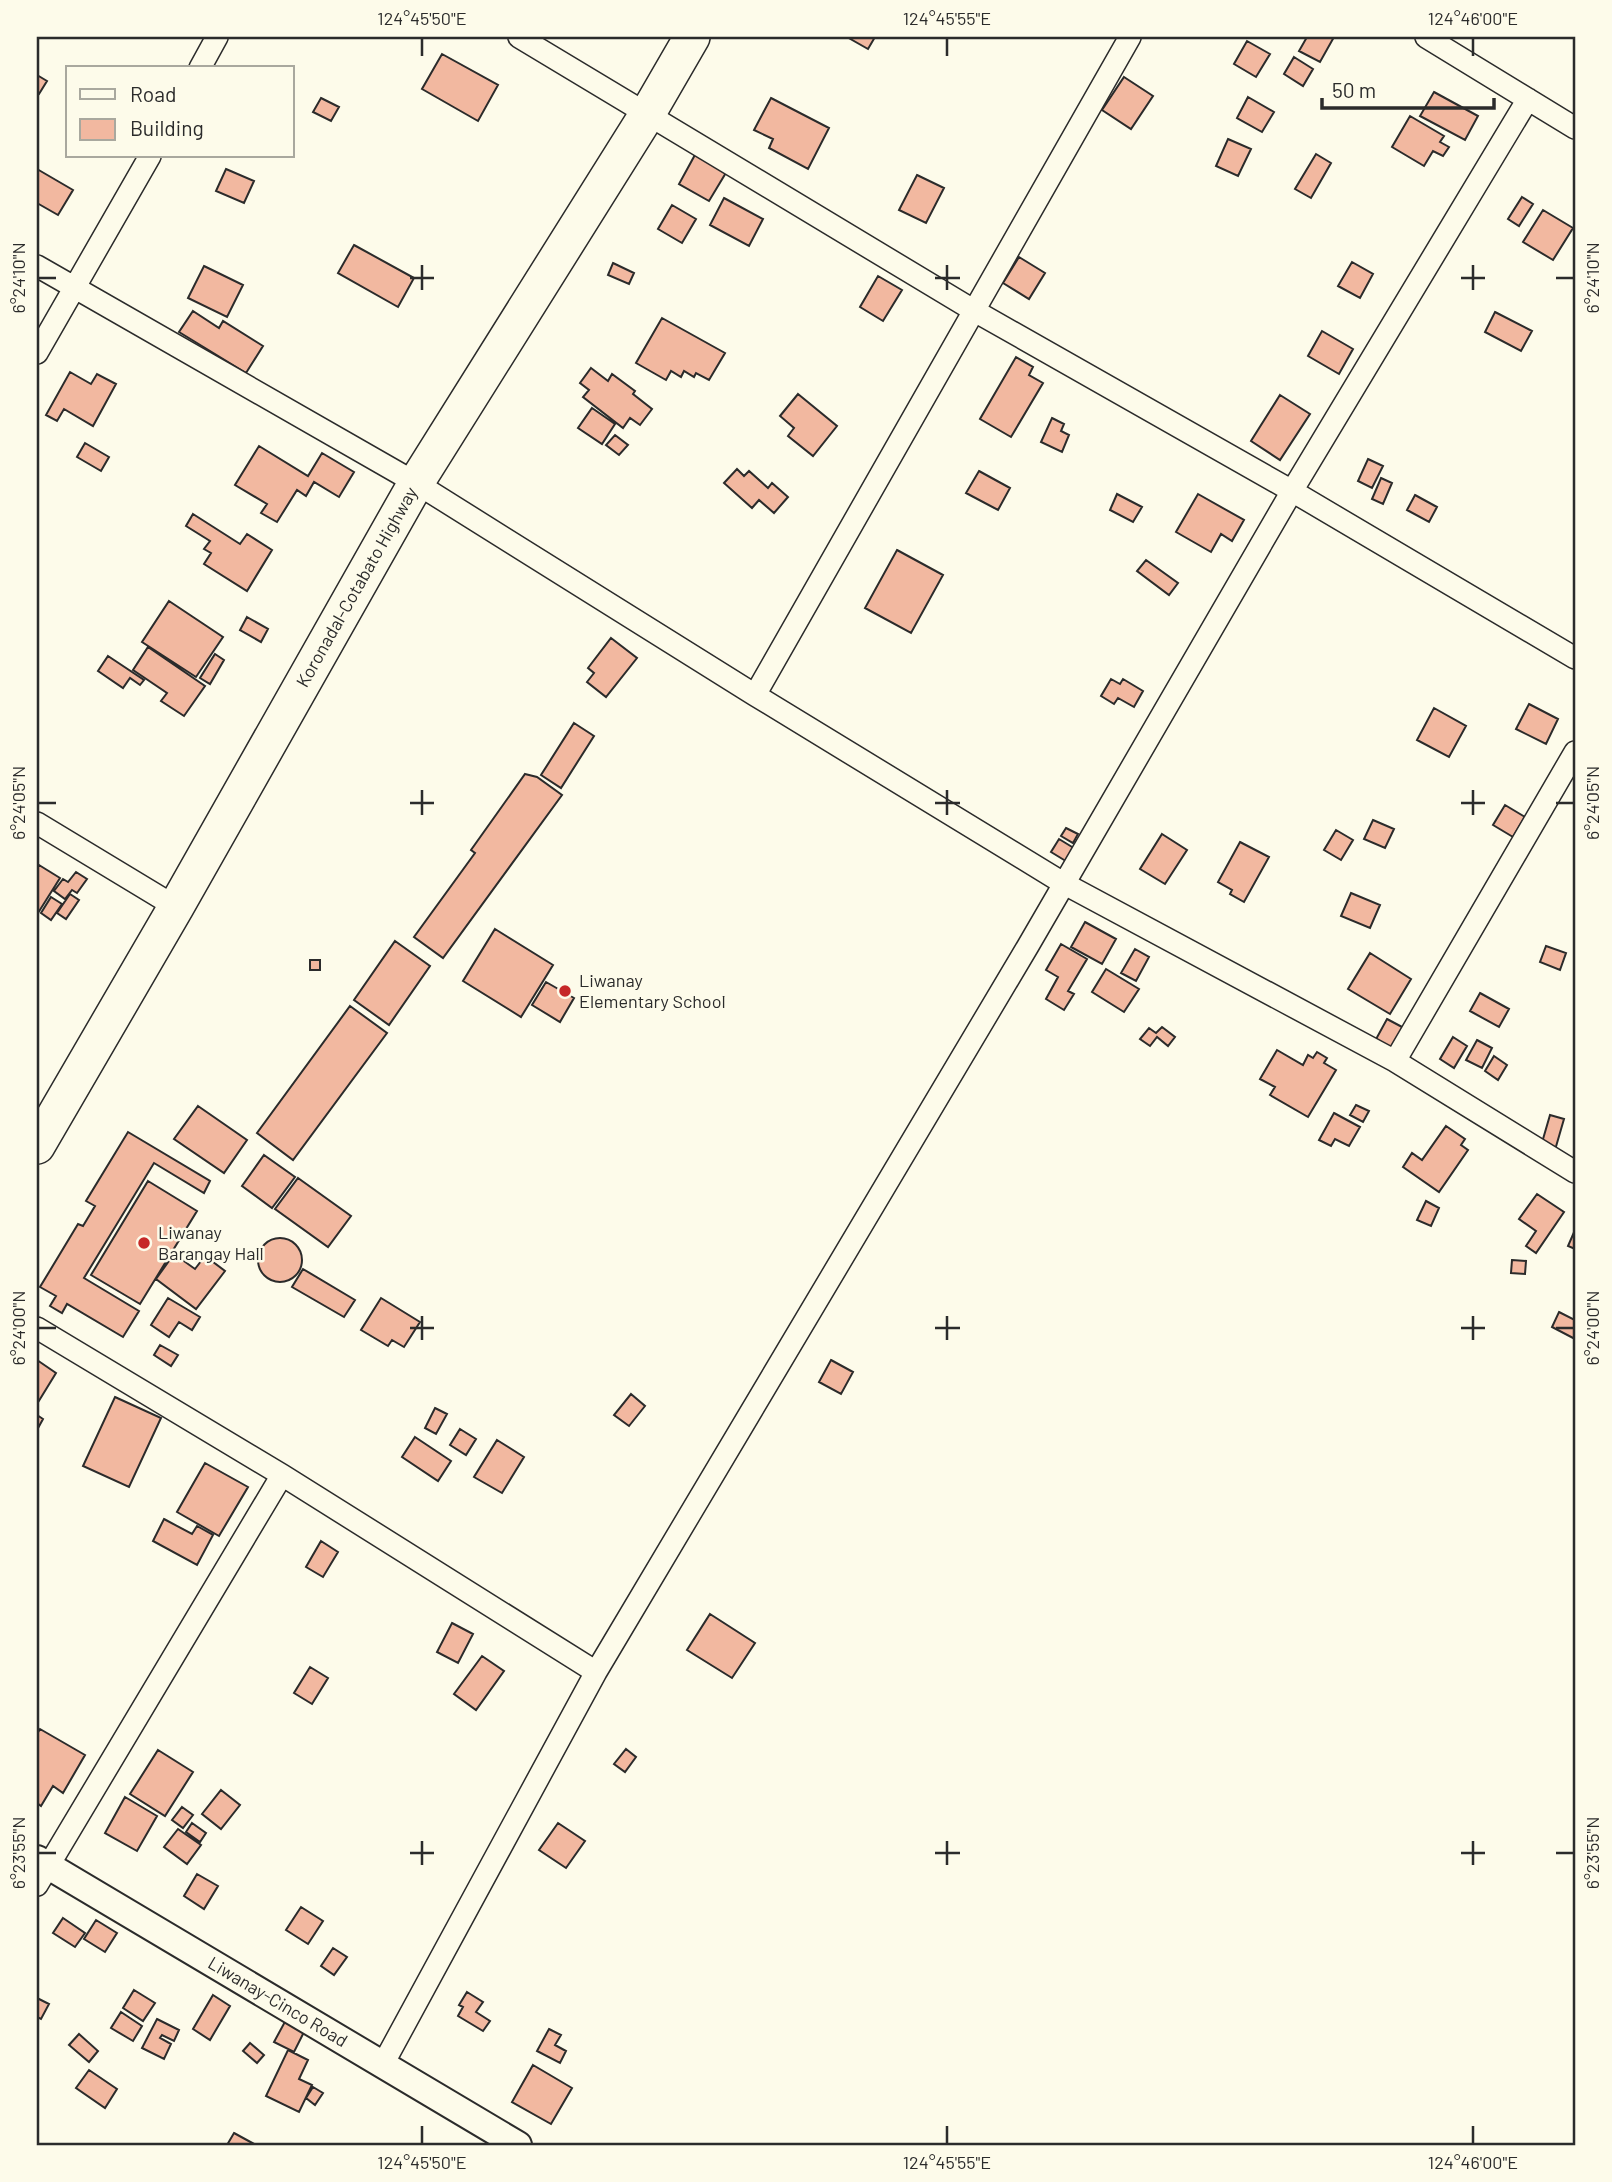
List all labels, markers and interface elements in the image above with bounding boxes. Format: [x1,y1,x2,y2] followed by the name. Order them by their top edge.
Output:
[377,7,467,29] text: 124°45'50"E
[903,7,991,29] text: 124°45'55"E
[1428,7,1518,29] text: 124°46'00"E
[66,66,294,158] legend
[1322,66,1493,110] scale bar
[1332,77,1376,102] text: 50 m
[130,81,176,106] text: Road
[130,115,204,140] text: Building
[7,242,29,314] text: 6°24'10"N
[1581,242,1603,314] text: 6°24'10"N
[291,483,422,691] street label: Koronadal-Cotabato Highway
[7,766,29,840] text: 6°24'05"N
[1581,766,1603,840] text: 6°24'05"N
[579,969,726,1012] place label: Liwanay Elementary School
[557,983,573,999] marker: Liwanay Elementary School
[158,1221,264,1264] place label: Liwanay Barangay Hall
[136,1235,152,1251] marker: Liwanay Barangay Hall
[7,1290,29,1366] text: 6°24'00"N
[1581,1290,1603,1366] text: 6°24'00"N
[7,1817,29,1889] text: 6°23'55"N
[1581,1817,1603,1889] text: 6°23'55"N
[205,1951,352,2051] street label: Liwanay-Cinco Road
[377,2151,467,2173] text: 124°45'50"E
[903,2151,991,2173] text: 124°45'55"E
[1428,2151,1518,2173] text: 124°46'00"E

